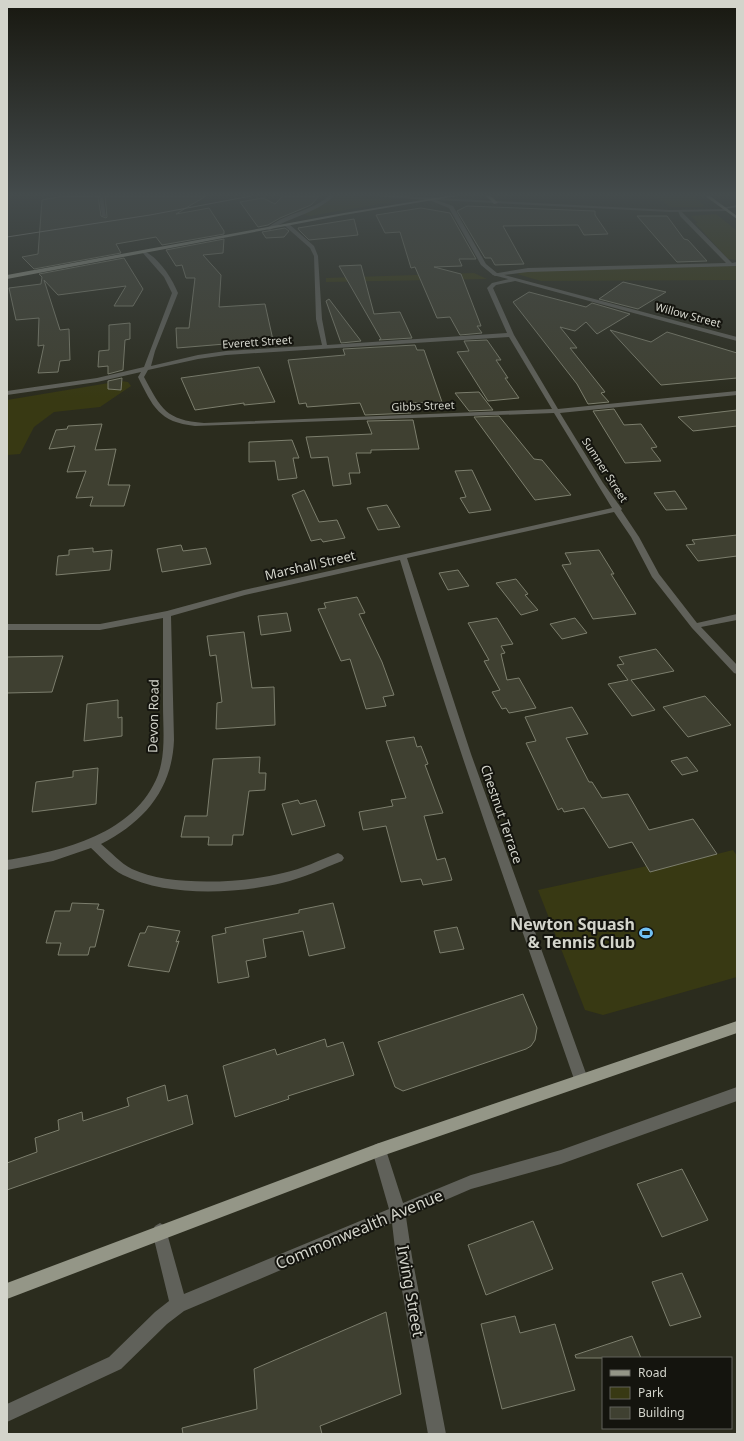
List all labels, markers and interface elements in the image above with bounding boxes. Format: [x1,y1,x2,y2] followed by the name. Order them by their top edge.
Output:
[654,299,723,330] street label: Willow Street
[222,332,292,351] street label: Everett Street
[391,397,455,414] street label: Gibbs Street
[579,435,632,505] street label: Sumner Street
[263,546,357,584] street label: Marshall Street
[143,679,163,753] street label: Devon Road
[477,762,527,866] street label: Chestnut Terrace
[510,913,635,953] place label: Newton Squash & Tennis Club
[638,925,654,941] sports icon: Newton Squash & Tennis Club
[272,1184,446,1274] street label: Commonwealth Avenue
[392,1243,430,1339] street label: Irving Street
[602,1357,732,1429] legend
[638,1364,667,1381] text: Road
[638,1384,664,1401] text: Park
[638,1404,685,1421] text: Building

